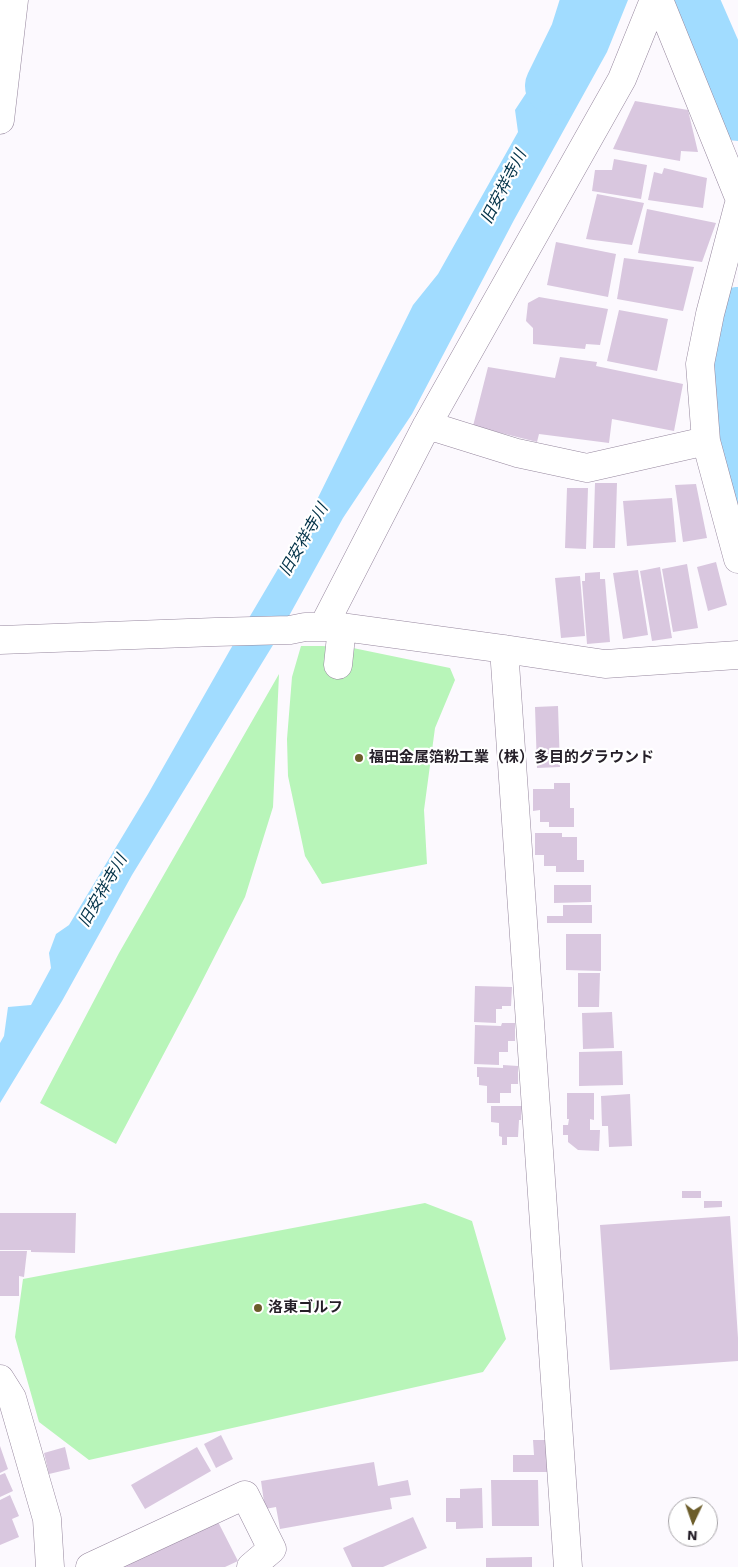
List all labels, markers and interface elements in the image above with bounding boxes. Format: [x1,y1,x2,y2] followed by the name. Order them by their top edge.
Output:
[477,147,531,227] water label: 旧安祥寺川
[276,501,332,579] water label: 旧安祥寺川
[369,749,654,767] place label: 福田金属箔粉工業（株）多目的グラウンド
[353,752,365,764] marker: 福田金属箔粉工業（株）多目的グラウンド
[75,852,131,930] water label: 旧安祥寺川
[268,1299,343,1317] place label: 洛東ゴルフ
[252,1302,264,1314] marker: 洛東ゴルフ
[668,1497,718,1547] north arrow
[687,1528,698,1544] text: N

